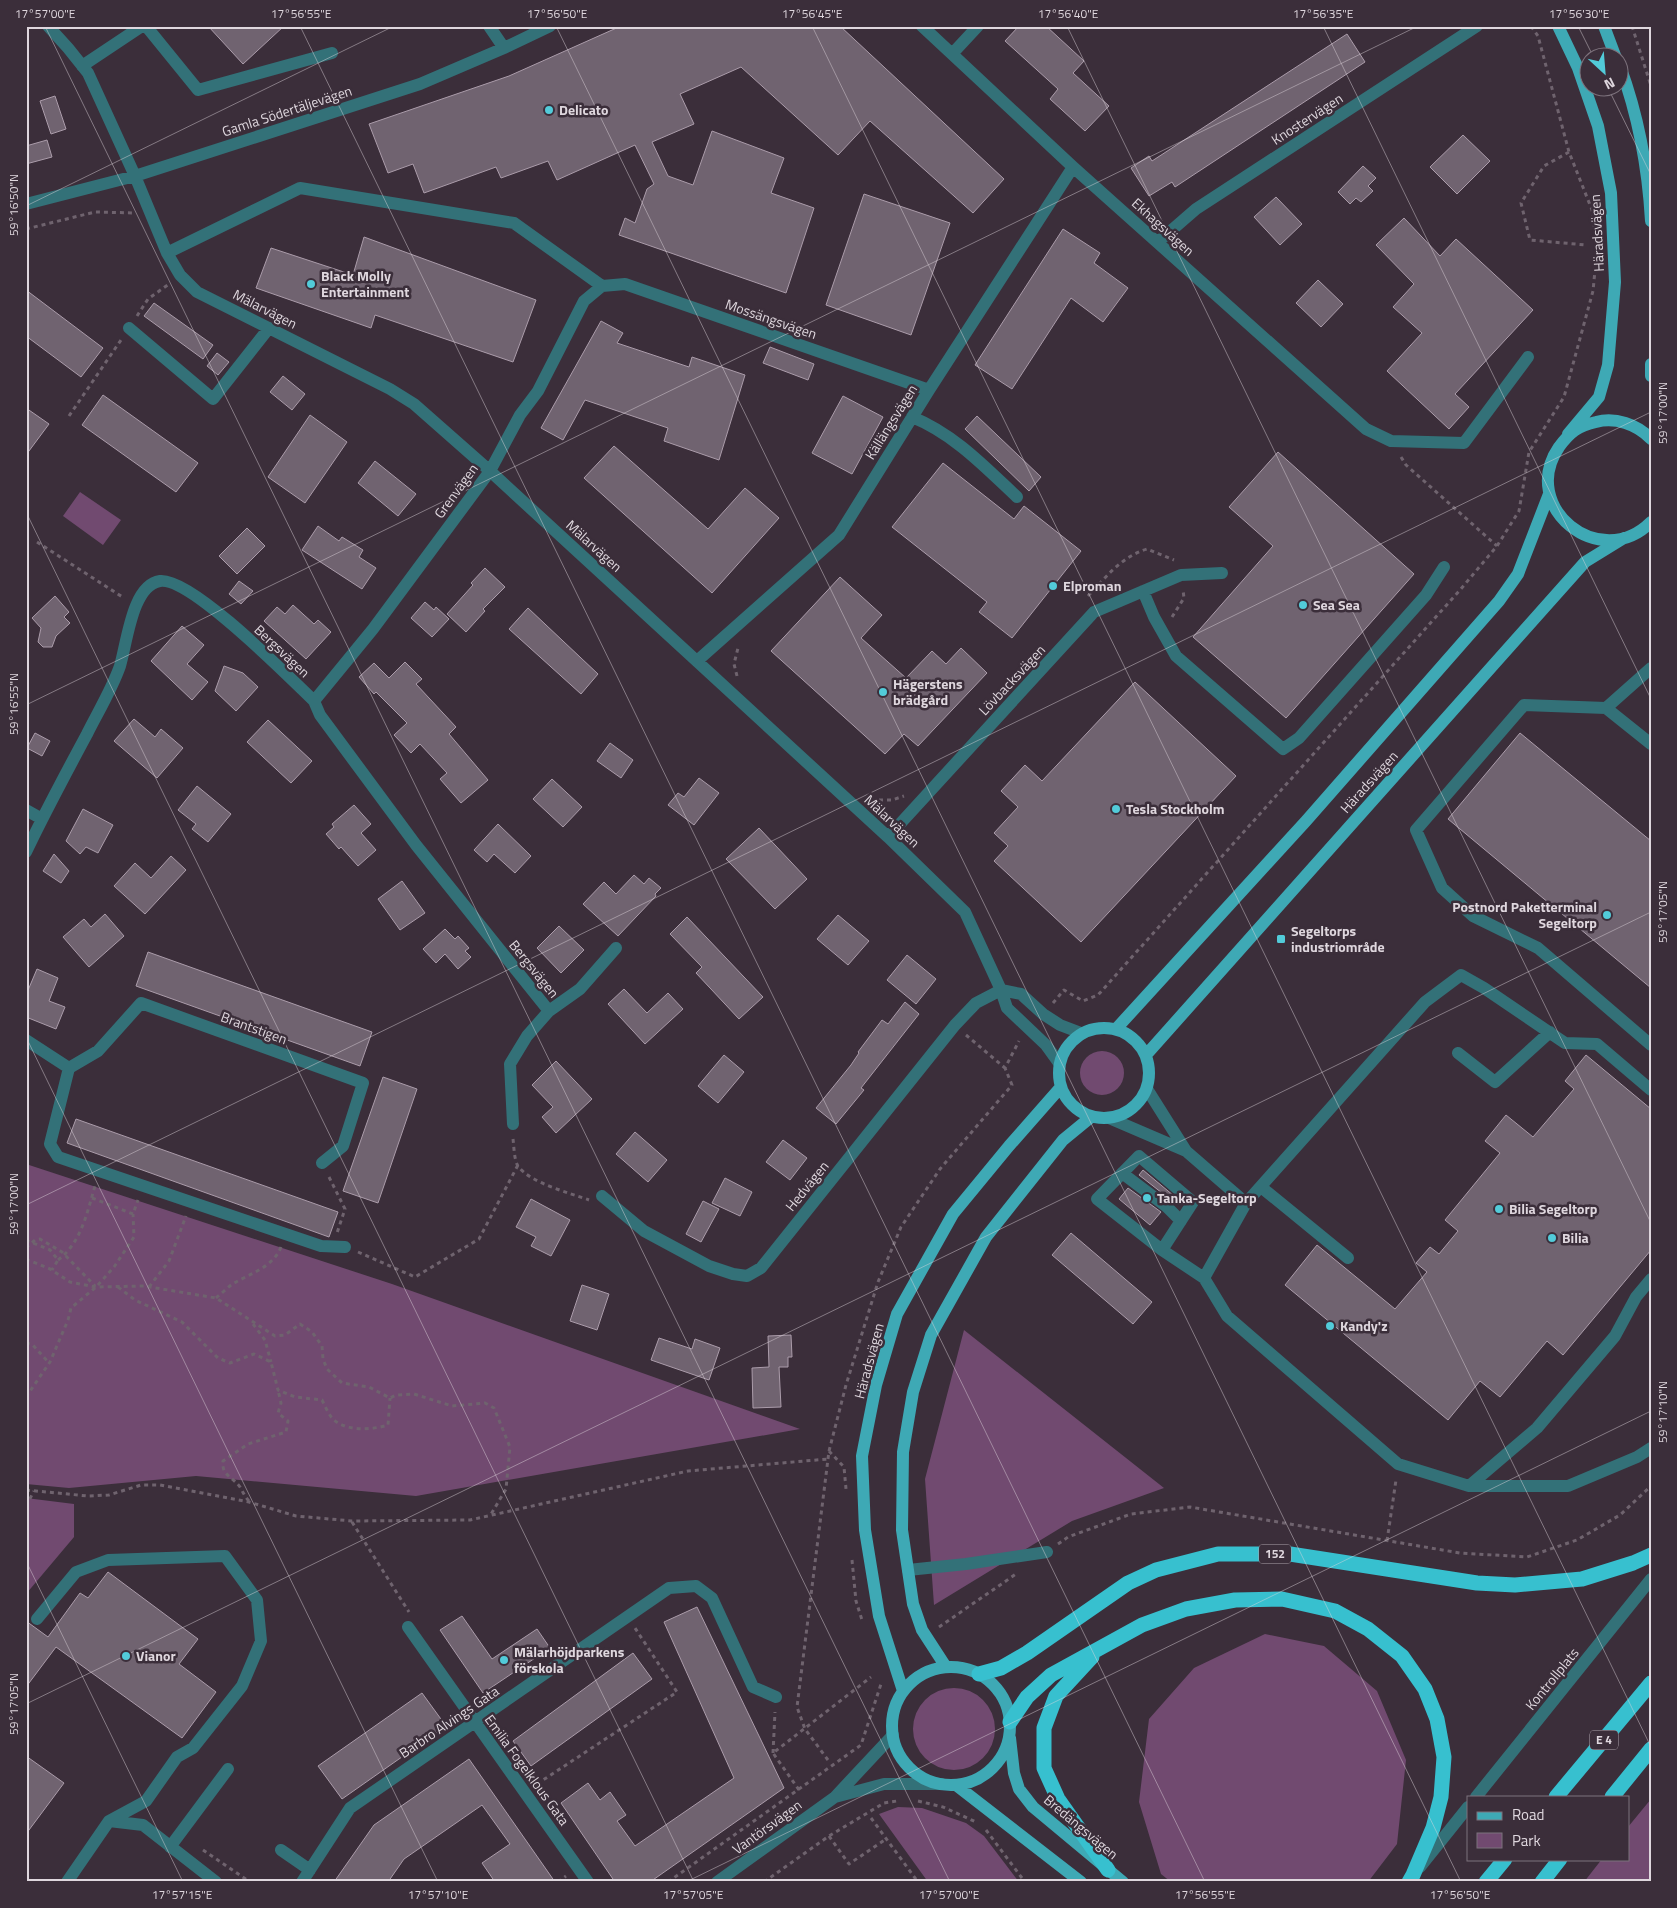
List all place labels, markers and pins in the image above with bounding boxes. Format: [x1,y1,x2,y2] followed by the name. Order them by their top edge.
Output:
[559,99,608,120] place label: Delicato
[543,104,555,116] marker: Delicato
[321,265,409,302] place label: Black Molly Entertainment
[305,278,317,290] marker: Black Molly Entertainment
[1063,575,1121,596] place label: Elproman
[1047,580,1059,592] marker: Elproman
[1313,594,1360,615] place label: Sea Sea
[1297,599,1309,611] marker: Sea Sea
[893,673,963,710] place label: Hägerstens brädgård
[877,686,889,698] marker: Hägerstens brädgård
[1126,798,1224,819] place label: Tesla Stockholm
[1110,803,1122,815] marker: Tesla Stockholm
[1452,896,1597,933] place label: Postnord Paketterminal Segeltorp
[1601,909,1613,921] marker: Postnord Paketterminal Segeltorp
[1291,920,1385,957] place label: Segeltorps industriområde
[1275,933,1287,945] marker: Segeltorps industriområde
[1157,1187,1257,1208] place label: Tanka-Segeltorp
[1141,1192,1153,1204] marker: Tanka-Segeltorp
[1509,1198,1598,1219] place label: Bilia Segeltorp
[1493,1203,1505,1215] marker: Bilia Segeltorp
[1562,1227,1589,1248] place label: Bilia
[1546,1232,1558,1244] marker: Bilia
[1340,1315,1388,1336] place label: Kandy'z
[1324,1320,1336,1332] marker: Kandy'z
[514,1641,625,1678] place label: Mälarhöjdparkens förskola
[136,1645,176,1666] place label: Vianor
[120,1650,132,1662] marker: Vianor
[498,1654,510,1666] marker: Mälarhöjdparkens förskola

